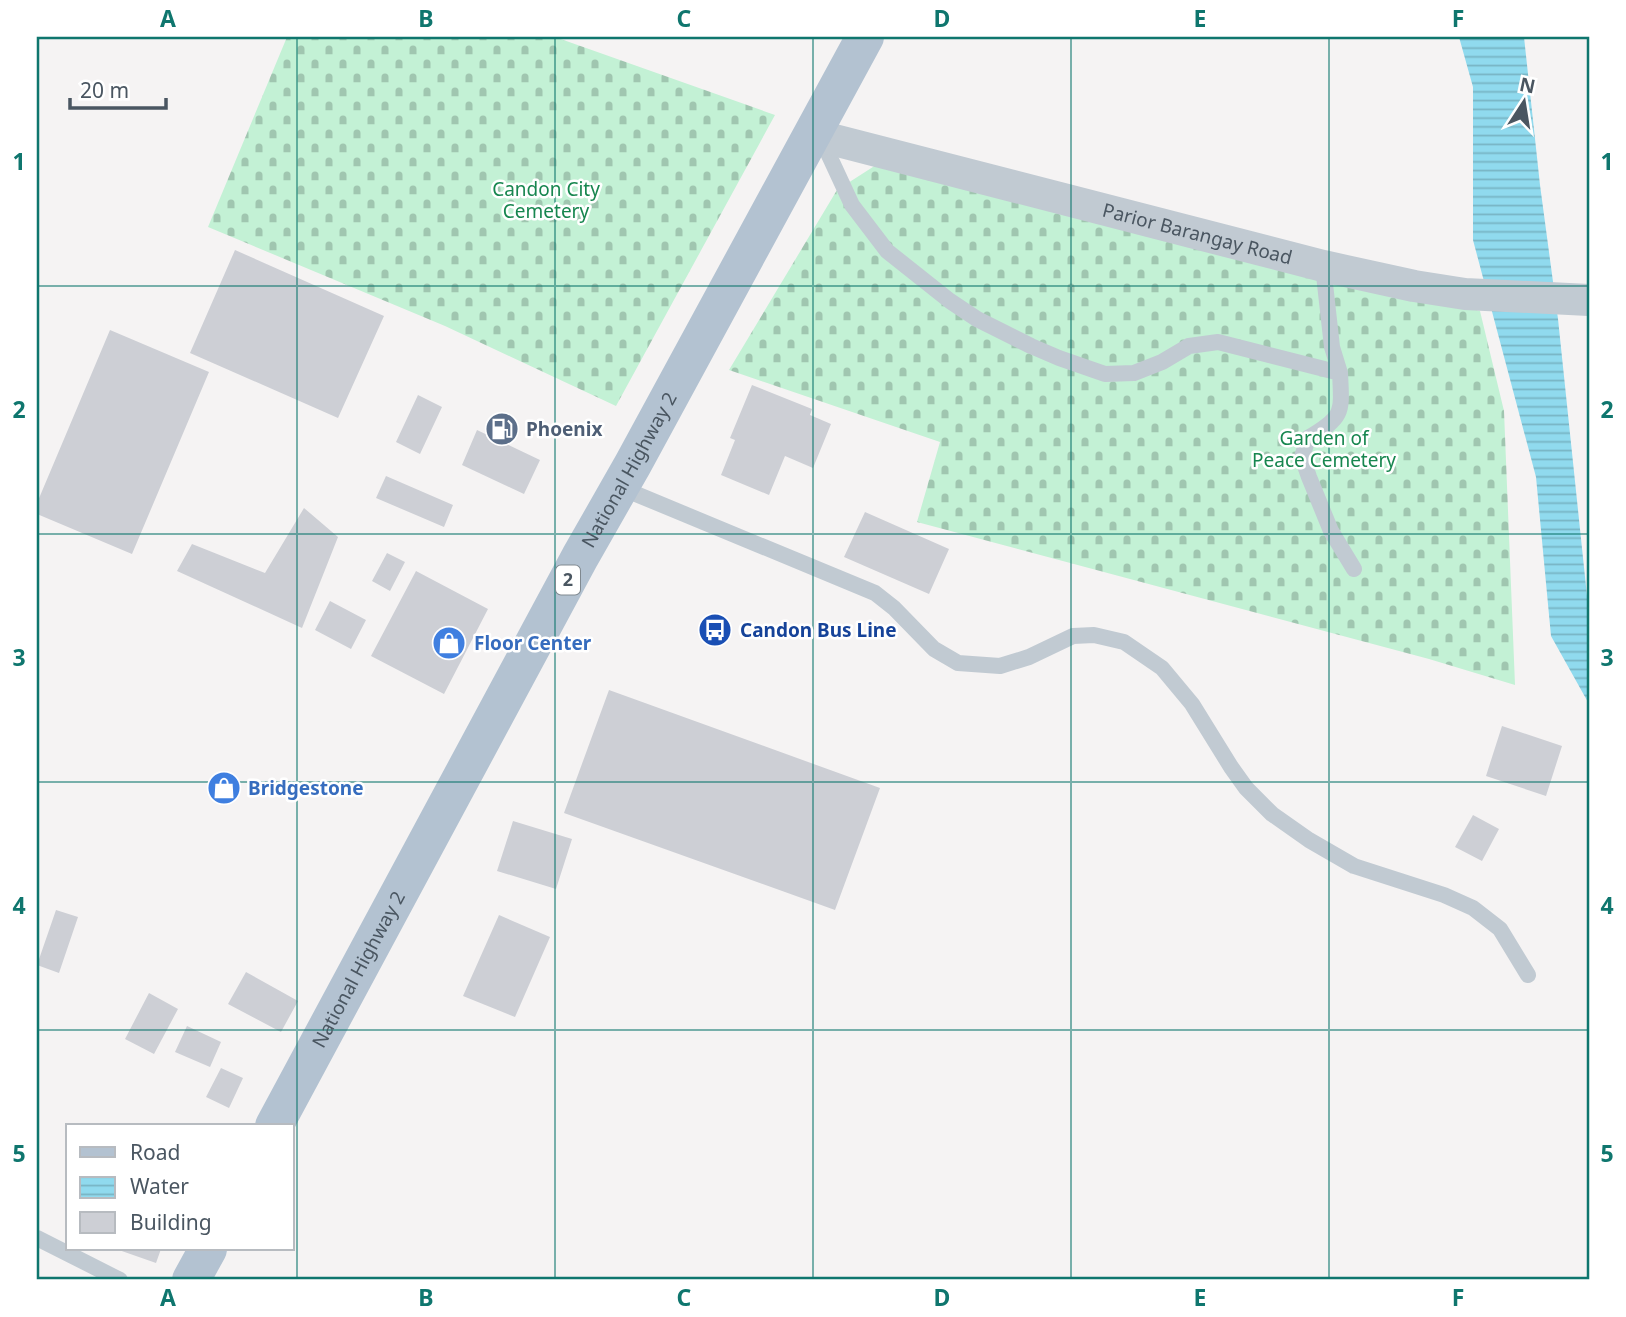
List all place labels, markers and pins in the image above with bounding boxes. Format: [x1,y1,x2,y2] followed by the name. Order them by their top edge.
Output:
[483,410,521,448] fuel station icon: Phoenix
[526,416,602,442] place label: Phoenix
[696,611,734,649] bus stop icon: Candon Bus Line
[740,617,897,643] place label: Candon Bus Line
[430,624,468,662] shop icon: Floor Center
[474,630,592,656] place label: Floor Center
[205,769,243,807] shop icon: Bridgestone
[248,775,364,801] place label: Bridgestone

